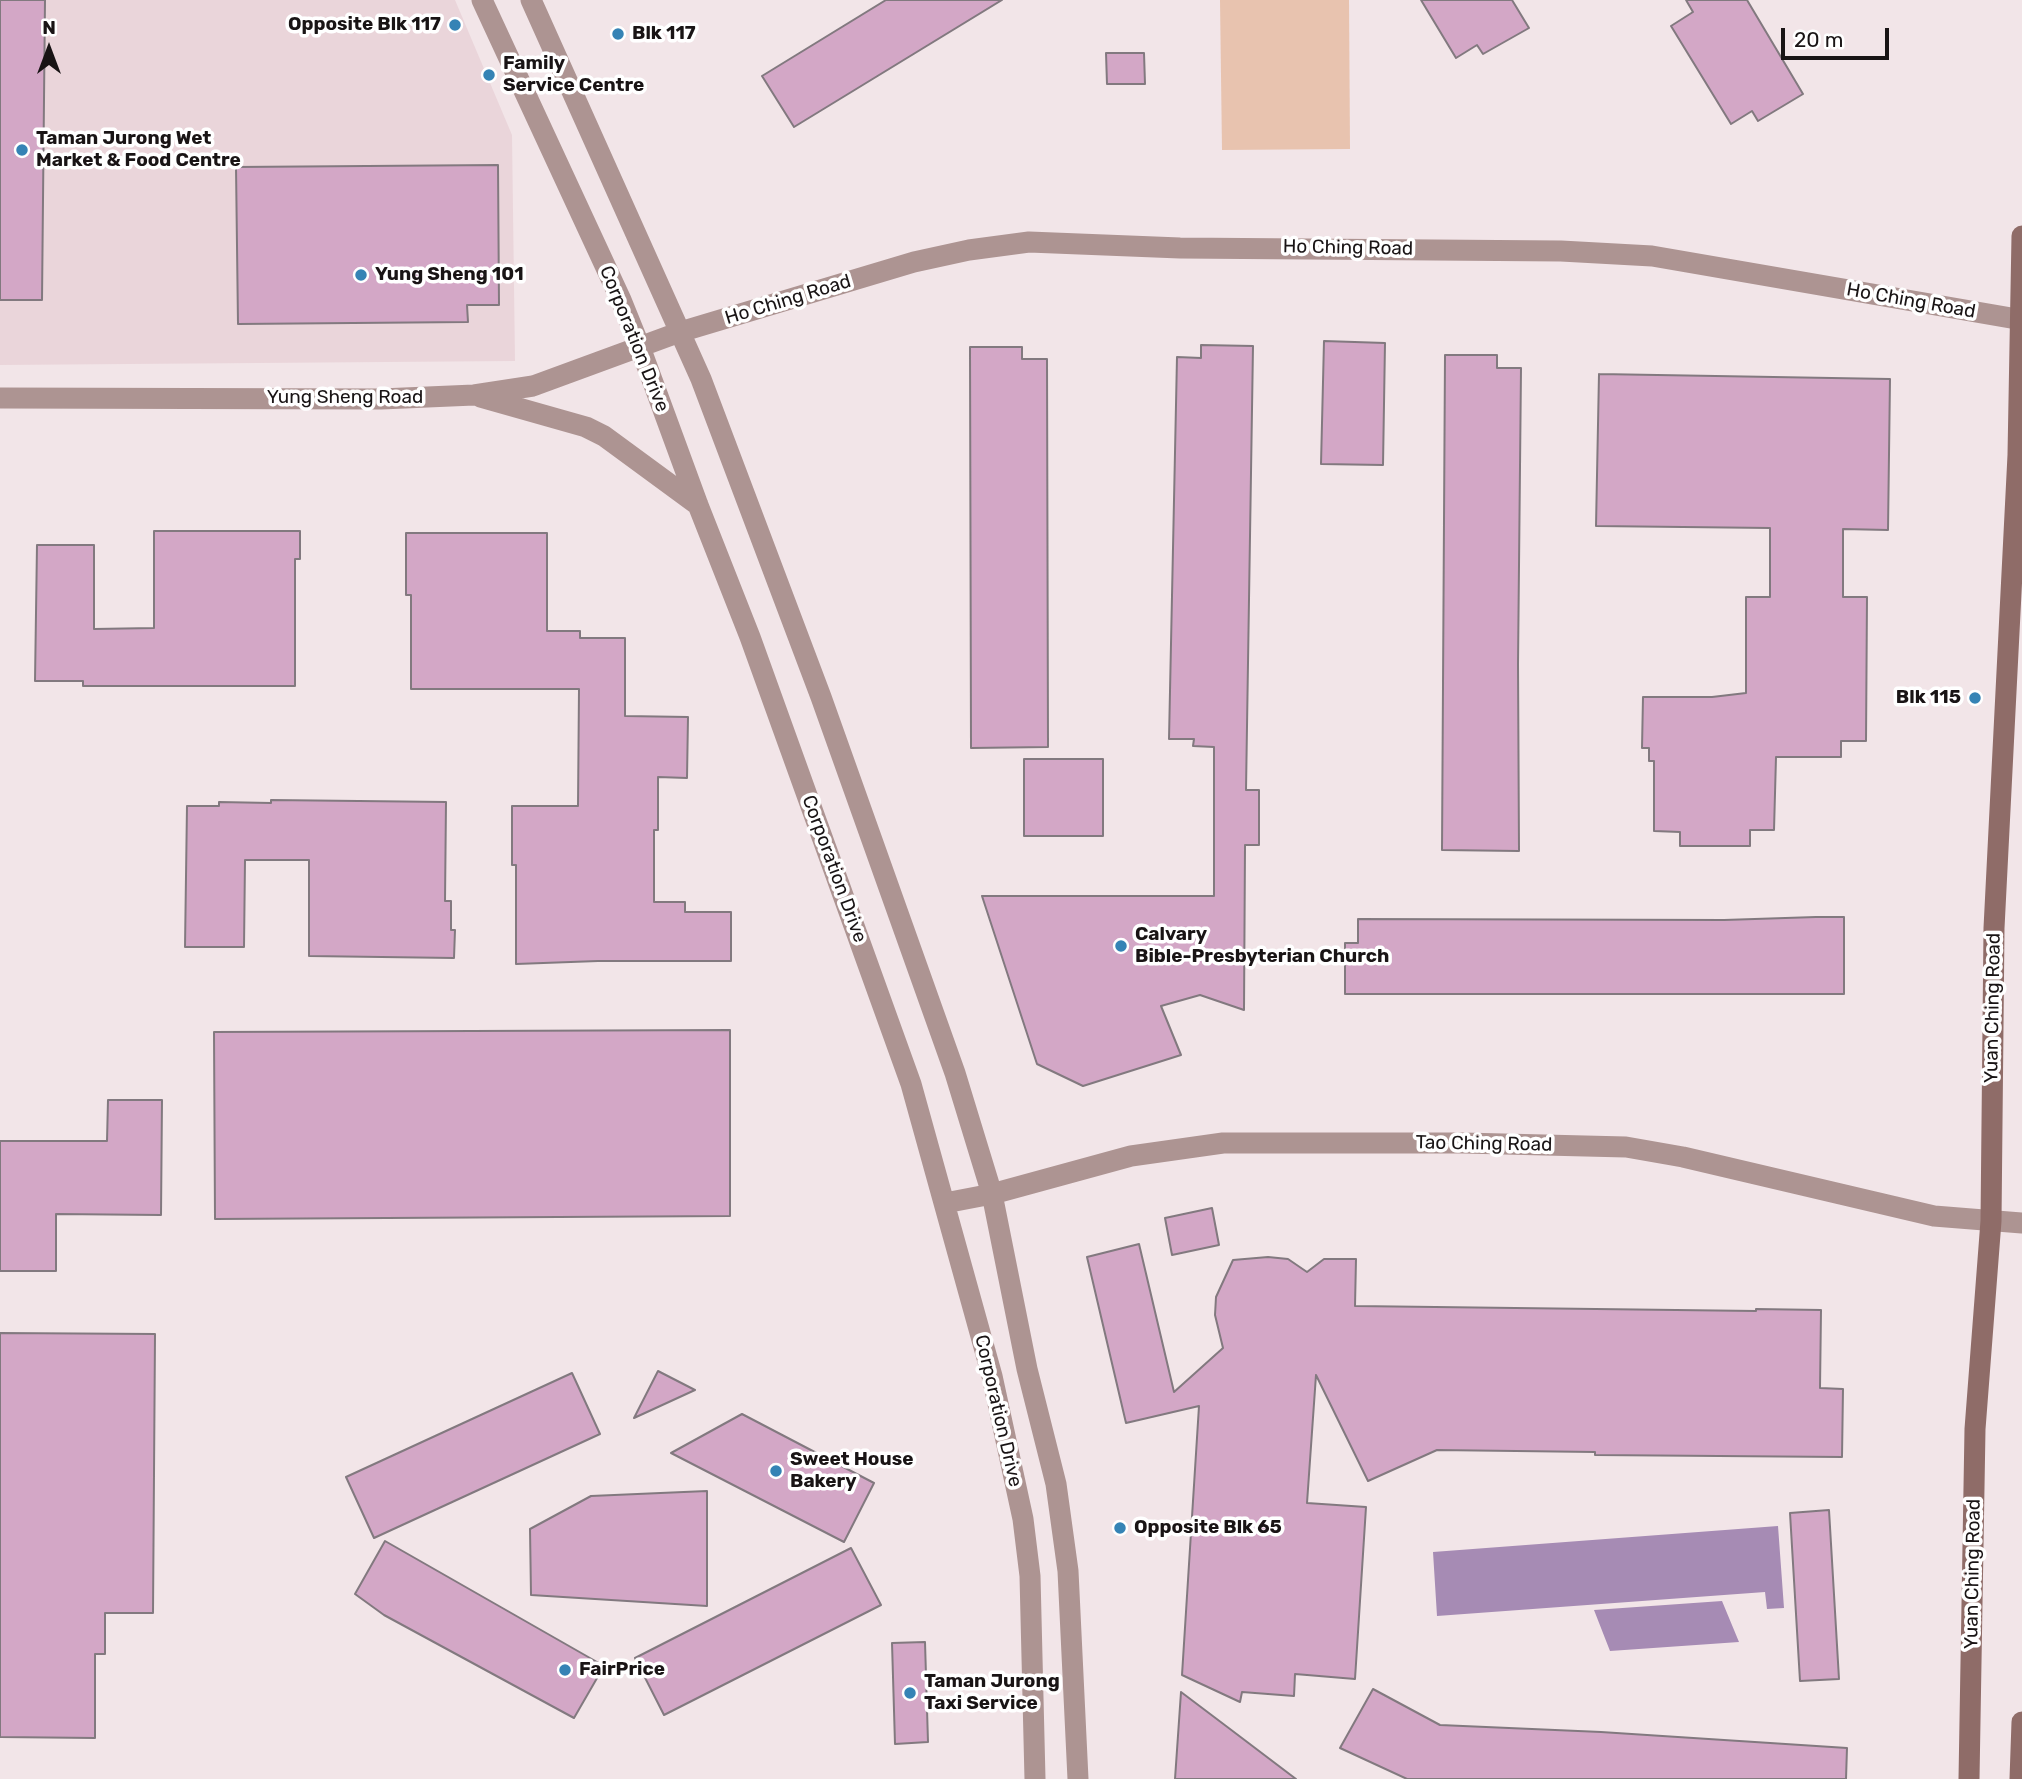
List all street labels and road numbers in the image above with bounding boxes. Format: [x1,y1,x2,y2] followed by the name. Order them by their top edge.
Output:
[1283,235,1413,261] street label: Ho Ching Road
[594,263,674,415] street label: Corporation Drive
[722,270,854,330] street label: Ho Ching Road
[1845,278,1977,324] street label: Ho Ching Road
[267,387,423,409] street label: Yung Sheng Road
[797,792,871,946] street label: Corporation Drive
[1980,933,2006,1083] street label: Yuan Ching Road
[1415,1131,1553,1157] street label: Tao Ching Road
[969,1333,1027,1489] street label: Corporation Drive
[1960,1499,1986,1649] street label: Yuan Ching Road

